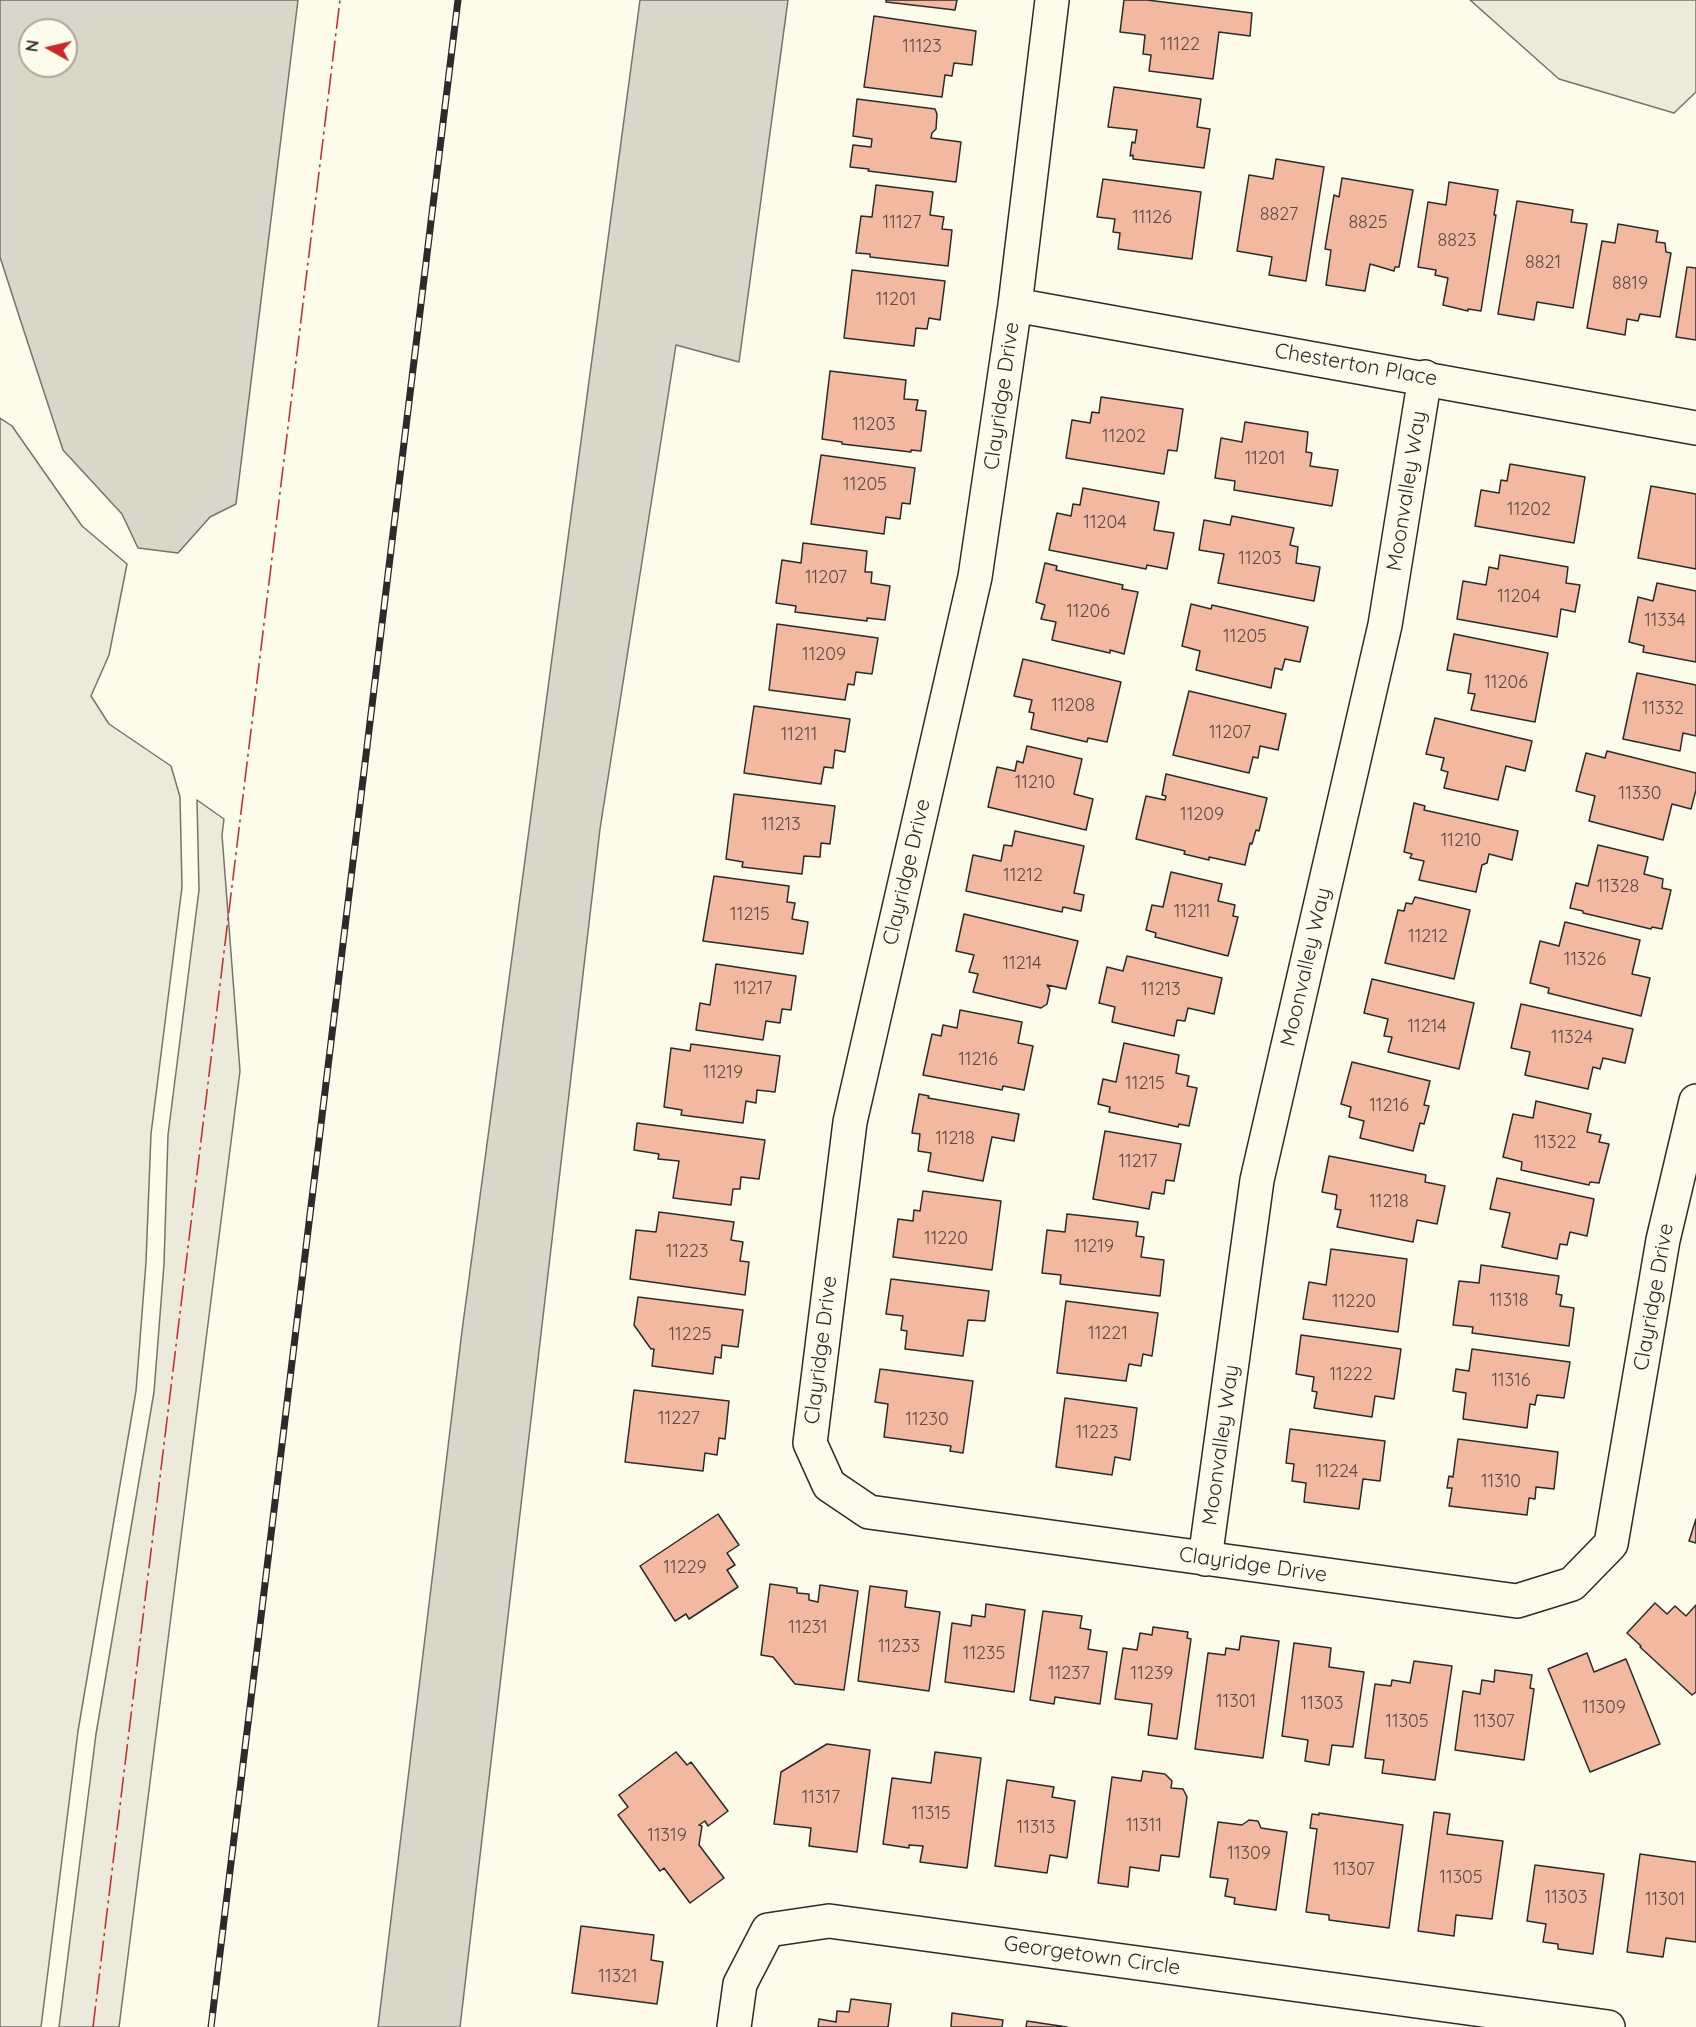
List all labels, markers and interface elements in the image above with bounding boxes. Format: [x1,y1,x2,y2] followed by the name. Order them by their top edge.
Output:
[18,18,78,78] north arrow
[1160,34,1200,56] house number: 11122
[902,36,942,58] house number: 11123
[21,39,43,53] text: N
[1260,204,1298,226] house number: 8827
[1132,207,1172,229] house number: 11126
[883,212,921,234] house number: 11127
[1348,212,1388,234] house number: 8825
[1438,230,1476,252] house number: 8823
[1525,252,1561,274] house number: 8821
[1612,273,1648,295] house number: 8819
[876,289,916,311] house number: 11201
[979,320,1025,472] street label: Clayridge Drive
[1273,338,1439,392] street label: Chesterton Place
[1382,409,1432,573] street label: Moonvalley Way
[852,414,896,436] house number: 11203
[1102,426,1146,448] house number: 11202
[1245,448,1285,470] house number: 11201
[843,474,887,496] house number: 11205
[1507,499,1551,521] house number: 11202
[1083,512,1127,534] house number: 11204
[1238,548,1282,570] house number: 11203
[805,567,847,589] house number: 11207
[1497,586,1541,608] house number: 11204
[1066,601,1110,623] house number: 11206
[1644,610,1686,632] house number: 11334
[1223,626,1267,648] house number: 11205
[802,644,846,666] house number: 11209
[1484,672,1528,694] house number: 11206
[1051,695,1095,717] house number: 11208
[1642,698,1684,720] house number: 11332
[1209,722,1251,744] house number: 11207
[781,724,817,746] house number: 11211
[1015,772,1055,794] house number: 11210
[1619,783,1661,805] house number: 11330
[878,796,936,948] street label: Clayridge Drive
[1180,804,1224,826] house number: 11209
[761,814,801,836] house number: 11213
[1441,830,1481,852] house number: 11210
[1003,865,1043,887] house number: 11212
[1597,876,1639,898] house number: 11328
[1275,885,1337,1049] street label: Moonvalley Way
[1174,901,1210,923] house number: 11211
[730,904,770,926] house number: 11215
[1408,926,1448,948] house number: 11212
[1564,949,1606,971] house number: 11326
[1002,953,1042,975] house number: 11214
[733,978,773,1000] house number: 11217
[1141,979,1181,1001] house number: 11213
[1407,1016,1447,1038] house number: 11214
[1551,1027,1593,1049] house number: 11324
[958,1049,998,1071] house number: 11216
[703,1062,743,1084] house number: 11219
[1125,1073,1165,1095] house number: 11215
[1369,1095,1409,1117] house number: 11216
[935,1128,975,1150] house number: 11218
[1534,1132,1576,1154] house number: 11322
[1118,1151,1158,1173] house number: 11217
[1369,1191,1409,1213] house number: 11218
[1629,1221,1679,1373] street label: Clayridge Drive
[924,1228,968,1250] house number: 11220
[1074,1236,1114,1258] house number: 11219
[666,1241,708,1263] house number: 11223
[799,1274,843,1426] street label: Clayridge Drive
[1489,1290,1529,1312] house number: 11318
[1332,1291,1376,1313] house number: 11220
[1088,1323,1128,1345] house number: 11221
[668,1324,712,1346] house number: 11225
[1197,1363,1245,1527] street label: Moonvalley Way
[1329,1364,1373,1386] house number: 11222
[1491,1370,1531,1392] house number: 11316
[658,1408,700,1430] house number: 11227
[905,1409,949,1431] house number: 11230
[1076,1422,1118,1444] house number: 11223
[1316,1461,1358,1483] house number: 11224
[1481,1471,1521,1493] house number: 11310
[1177,1542,1329,1588] street label: Clayridge Drive
[663,1557,707,1579] house number: 11229
[788,1617,828,1639] house number: 11231
[878,1636,920,1658] house number: 11233
[963,1643,1005,1665] house number: 11235
[1048,1663,1090,1685] house number: 11237
[1131,1663,1173,1685] house number: 11239
[1216,1691,1256,1713] house number: 11301
[1301,1693,1343,1715] house number: 11303
[1582,1697,1626,1719] house number: 11309
[1385,1711,1429,1733] house number: 11305
[1473,1711,1515,1733] house number: 11307
[802,1787,840,1809] house number: 11317
[911,1803,951,1825] house number: 11315
[1126,1815,1162,1837] house number: 11311
[1017,1817,1055,1839] house number: 11313
[647,1825,687,1847] house number: 11319
[1227,1843,1271,1865] house number: 11309
[1333,1859,1375,1881] house number: 11307
[1439,1867,1483,1889] house number: 11305
[1545,1887,1587,1909] house number: 11303
[1645,1889,1685,1911] house number: 11301
[1002,1931,1182,1981] street label: Georgetown Circle
[598,1966,638,1988] house number: 11321

